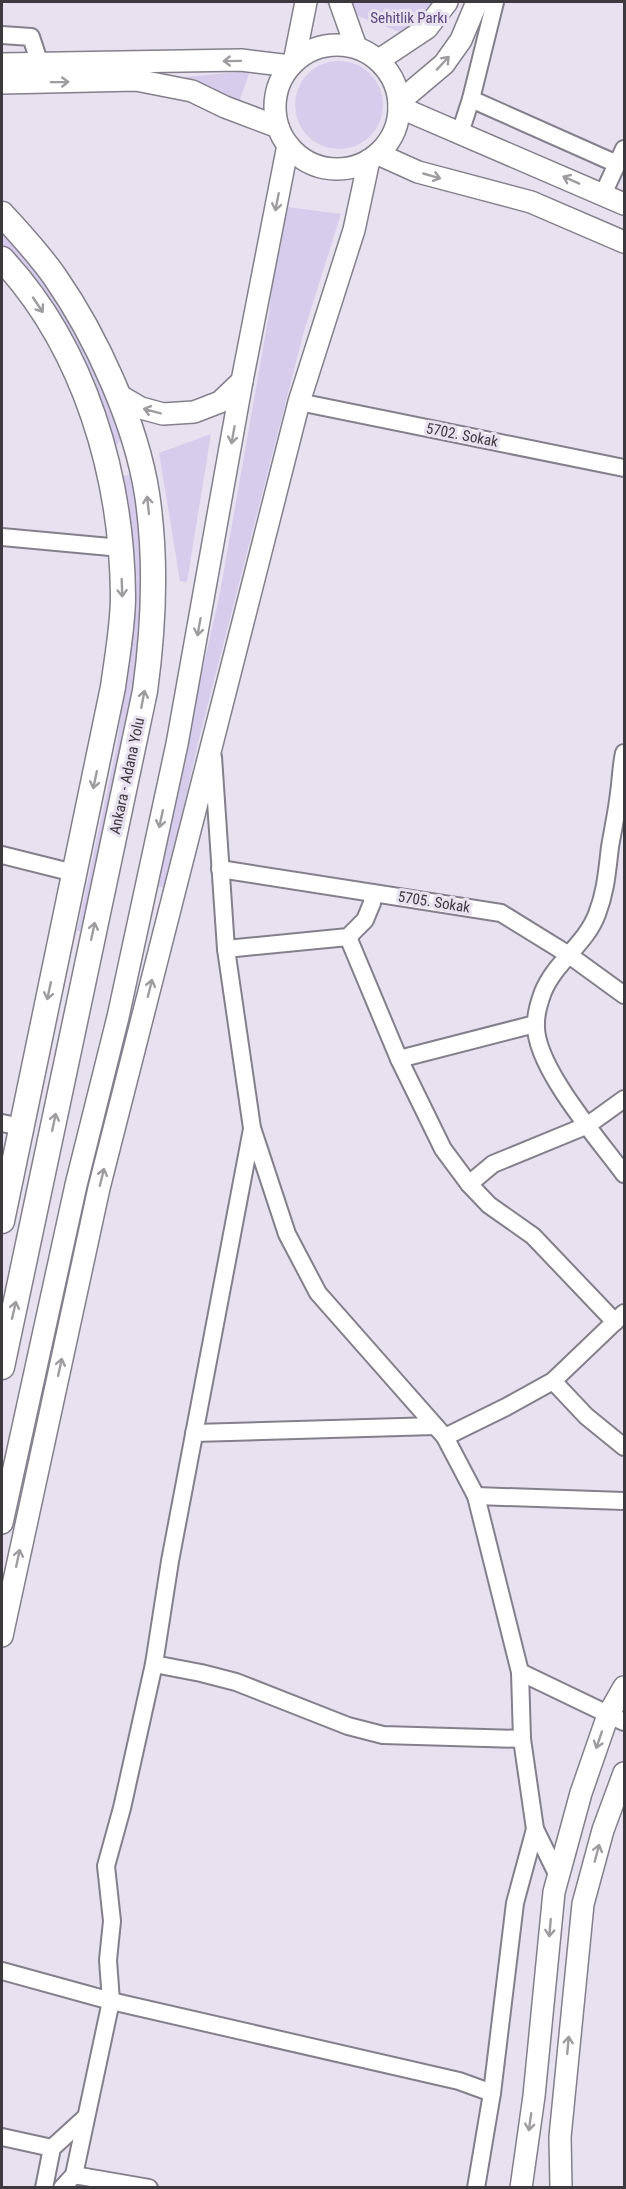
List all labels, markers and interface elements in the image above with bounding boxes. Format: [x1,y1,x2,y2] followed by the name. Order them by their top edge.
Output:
[370,9,448,27] park label: Sehitlik Parkı
[222,55,242,67] one-way arrow
[436,56,450,71] one-way arrow
[49,76,69,88] one-way arrow
[422,171,441,182] one-way arrow
[562,174,581,185] one-way arrow
[271,192,282,212] one-way arrow
[31,296,44,313] one-way arrow
[143,405,162,417] one-way arrow
[424,419,500,451] street label: 5702. Sokak
[227,425,238,445] one-way arrow
[142,496,153,516] one-way arrow
[117,577,128,597] one-way arrow
[193,617,204,637] one-way arrow
[138,690,149,710] one-way arrow
[106,716,148,836] street label: Ankara - Adana Yolu
[88,771,100,790] one-way arrow
[155,808,166,828] one-way arrow
[397,887,472,917] street label: 5705. Sokak
[88,922,99,941] one-way arrow
[145,979,157,998] one-way arrow
[43,981,54,1001] one-way arrow
[49,1113,60,1132] one-way arrow
[96,1168,108,1187] one-way arrow
[9,1300,21,1319] one-way arrow
[55,1358,67,1377] one-way arrow
[13,1549,25,1568] one-way arrow
[593,1730,604,1749] one-way arrow
[591,1844,603,1863] one-way arrow
[544,1918,555,1937] one-way arrow
[563,2036,574,2056] one-way arrow
[525,2112,536,2131] one-way arrow

